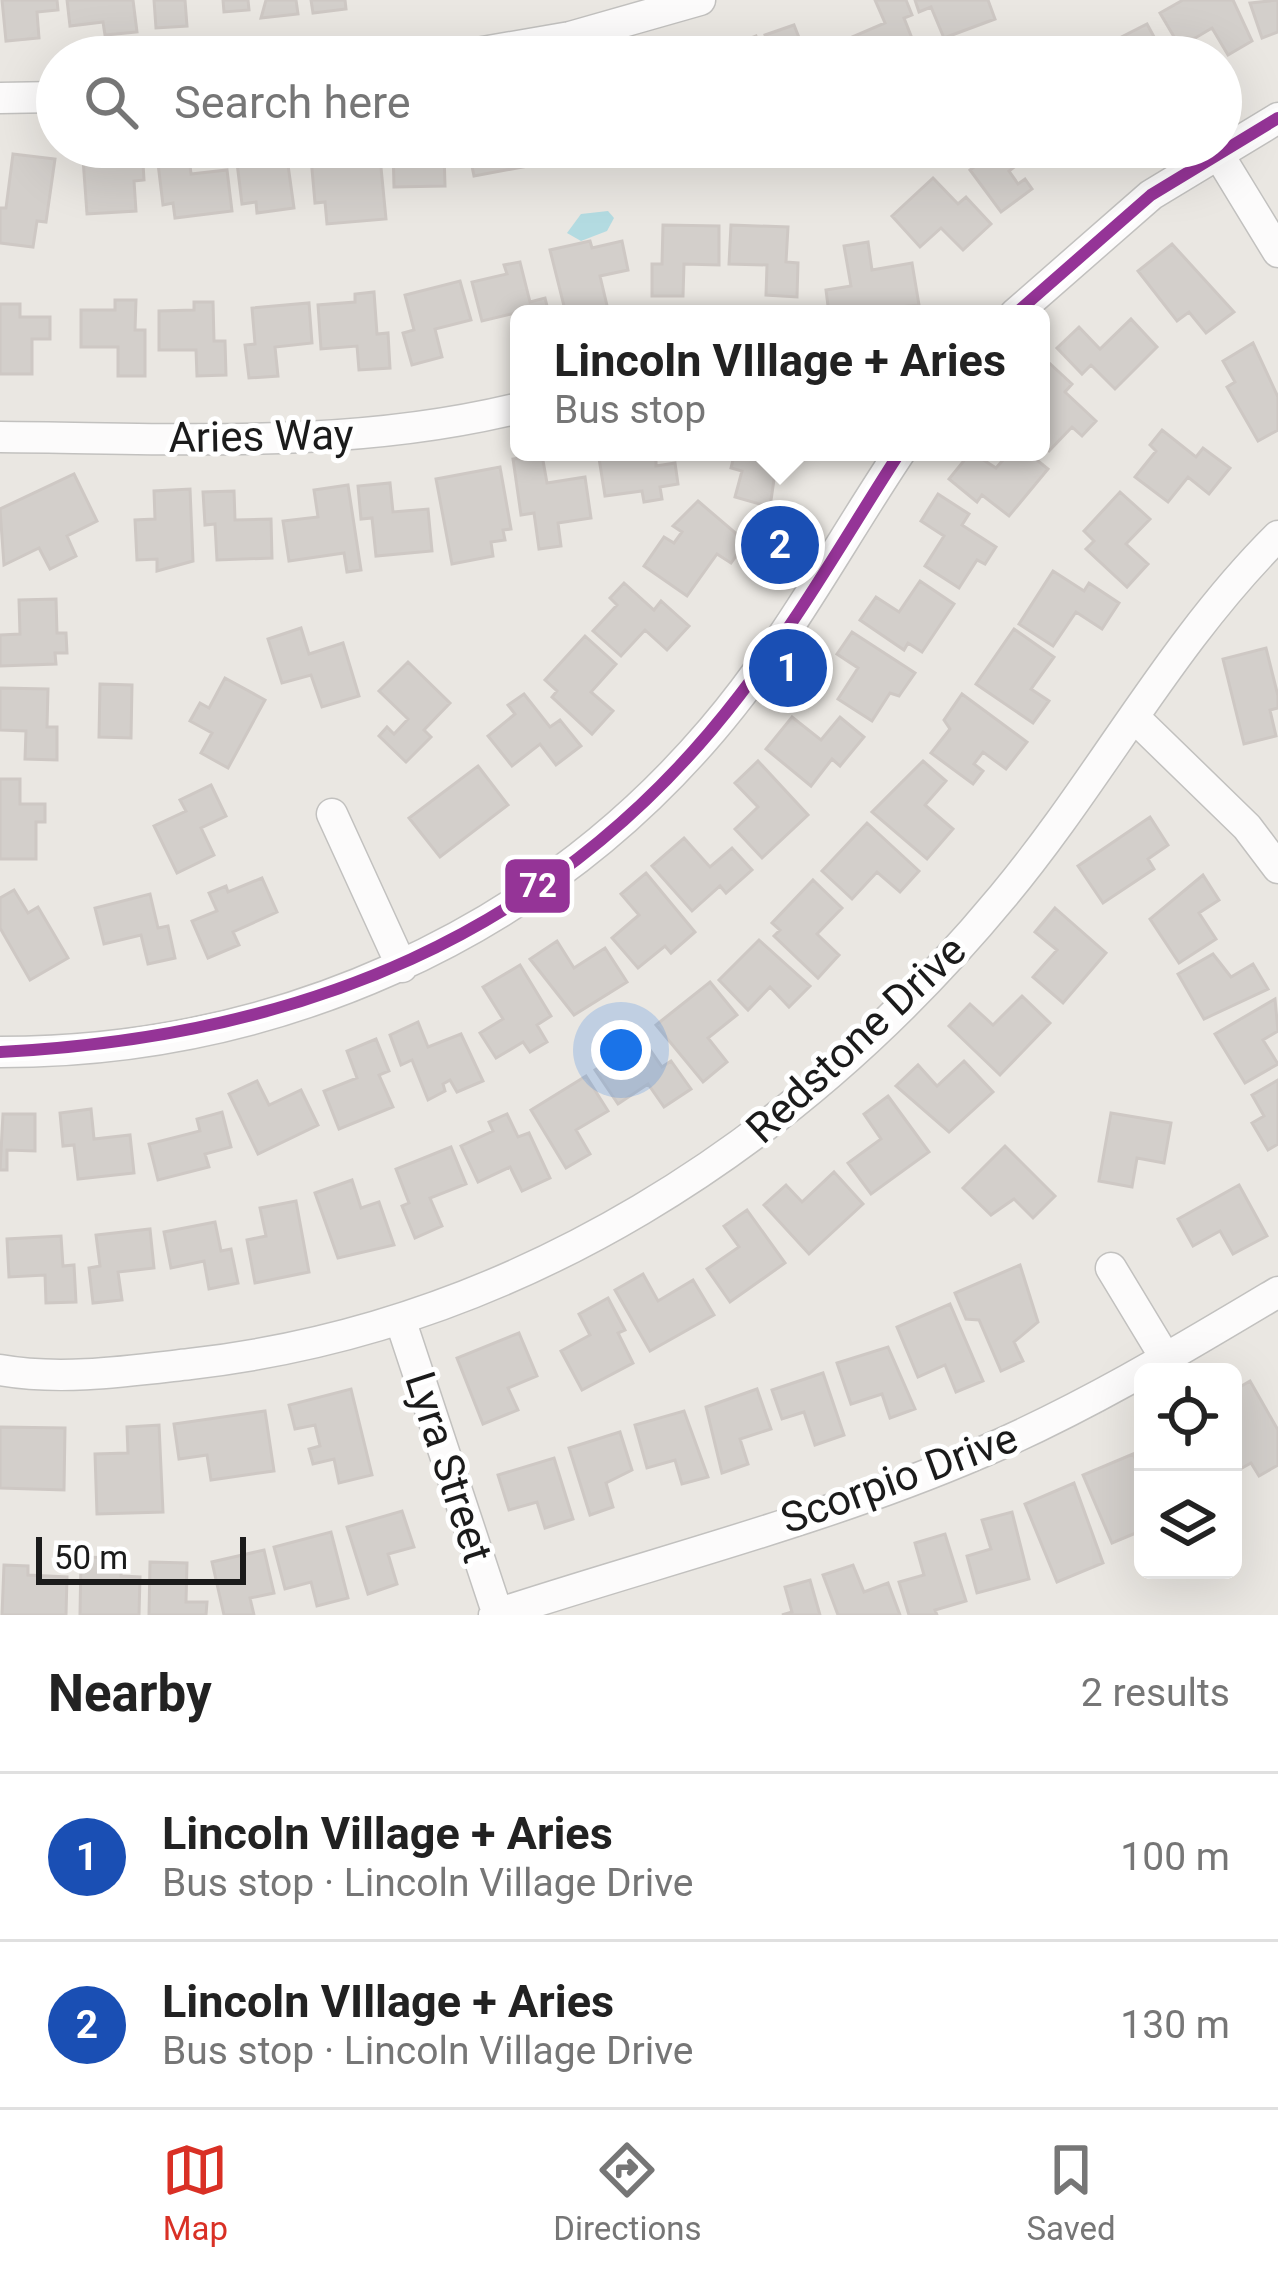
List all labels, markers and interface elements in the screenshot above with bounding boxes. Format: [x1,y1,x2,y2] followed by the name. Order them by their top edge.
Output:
[36,36,1242,168] search box
[78,69,144,135] icon: search
[174,76,411,129] text: Search here
[510,305,1050,461] popup
[554,334,1006,387] text: Lincoln VIllage + Aries
[554,387,706,433] text: Bus stop
[168,410,354,462] street label: Aries Way
[741,500,819,590] pin: 2
[749,623,827,713] pin: 1
[503,857,572,915] line badge: 72
[519,866,557,905] text: 72
[737,925,975,1153] street label: Redstone Drive
[591,1020,651,1080] your location
[1134,1363,1242,1579] map controls
[1134,1363,1242,1471] button: locate
[395,1366,503,1568] street label: Lyra Street
[774,1413,1024,1543] street label: Scorpio Drive
[1134,1471,1242,1579] button: layers
[36,1531,246,1584] scale bar
[54,1538,128,1577] text: 50 m
[48,1664,212,1723] text: Nearby
[1081,1670,1230,1716] text: 2 results
[162,1807,613,1860] text: Lincoln Village + Aries
[76,1834,98,1880] text: 1
[1120,1834,1230,1880] text: 100 m
[162,1860,694,1906] text: Bus stop · Lincoln Village Drive
[162,1975,614,2028] text: Lincoln VIllage + Aries
[76,2002,98,2048] text: 2
[1120,2002,1230,2048] text: 130 m
[162,2028,694,2074] text: Bus stop · Lincoln Village Drive
[162,2137,228,2248] tab: Map
[553,2137,702,2248] tab: Directions
[1026,2137,1116,2248] tab: Saved

